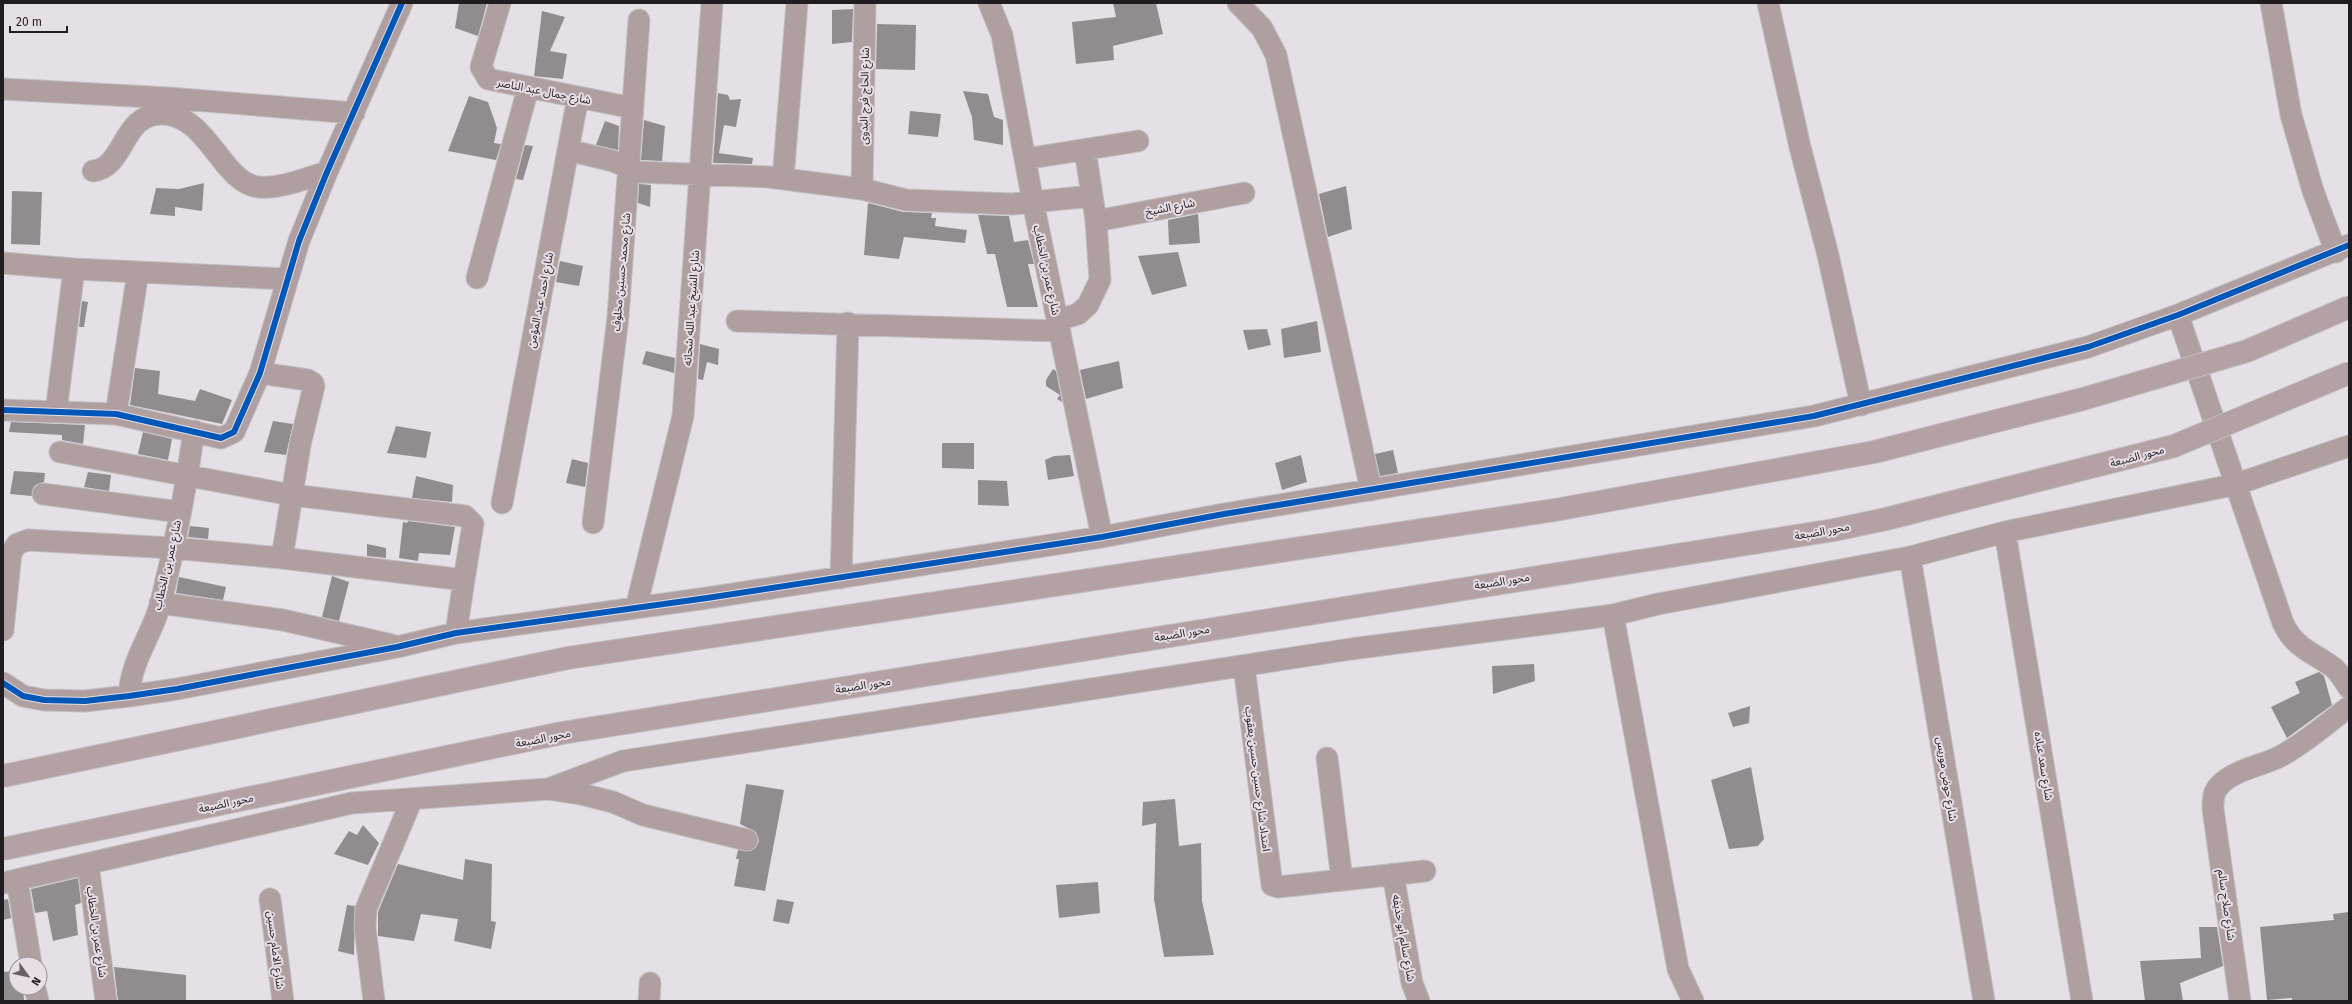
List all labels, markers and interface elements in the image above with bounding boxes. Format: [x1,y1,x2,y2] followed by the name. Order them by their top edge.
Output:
[10,8,67,34] scale bar
[16,15,42,29] text: 20 m
[857,47,873,145] street label: شارع الحاج فرج البدوى
[494,76,593,108] street label: شارع جمال عبد الناصر
[1144,196,1197,220] street label: شارع الشيخ
[610,212,634,332] street label: شارع محمد حسنين مخلوف
[1030,224,1062,317] street label: شارع عمر بن الخطاب
[681,249,703,366] street label: شارع الشيخ عبد الله شحاته
[525,251,557,349] street label: شارع احمد عبد المؤمن
[2109,443,2166,470] street label: محور الضبعة
[151,519,185,612] street label: شارع عمر بن الخطاب
[1794,520,1851,543] street label: محور الضبعة
[1474,571,1531,592] street label: محور الضبعة
[1154,623,1211,644] street label: محور الضبعة
[835,675,892,696] street label: محور الضبعة
[1241,706,1273,852] street label: امتداد شارع حسين حسين يعقوب
[515,727,572,750] street label: محور الضبعة
[2031,731,2055,802] street label: شارع سعد عباده
[1932,736,1960,823] street label: شارع حوض موريس
[198,791,255,816] street label: محور الضبعة
[2213,869,2238,942] street label: شارع صلاح سالم
[83,886,109,979] street label: شارع عمر بن الخطاب
[1387,894,1418,983] street label: شارع سالم ابو حذيفه
[263,910,287,990] street label: شارع الامام حسين
[8,956,48,996] north arrow
[29,975,43,988] text: N

